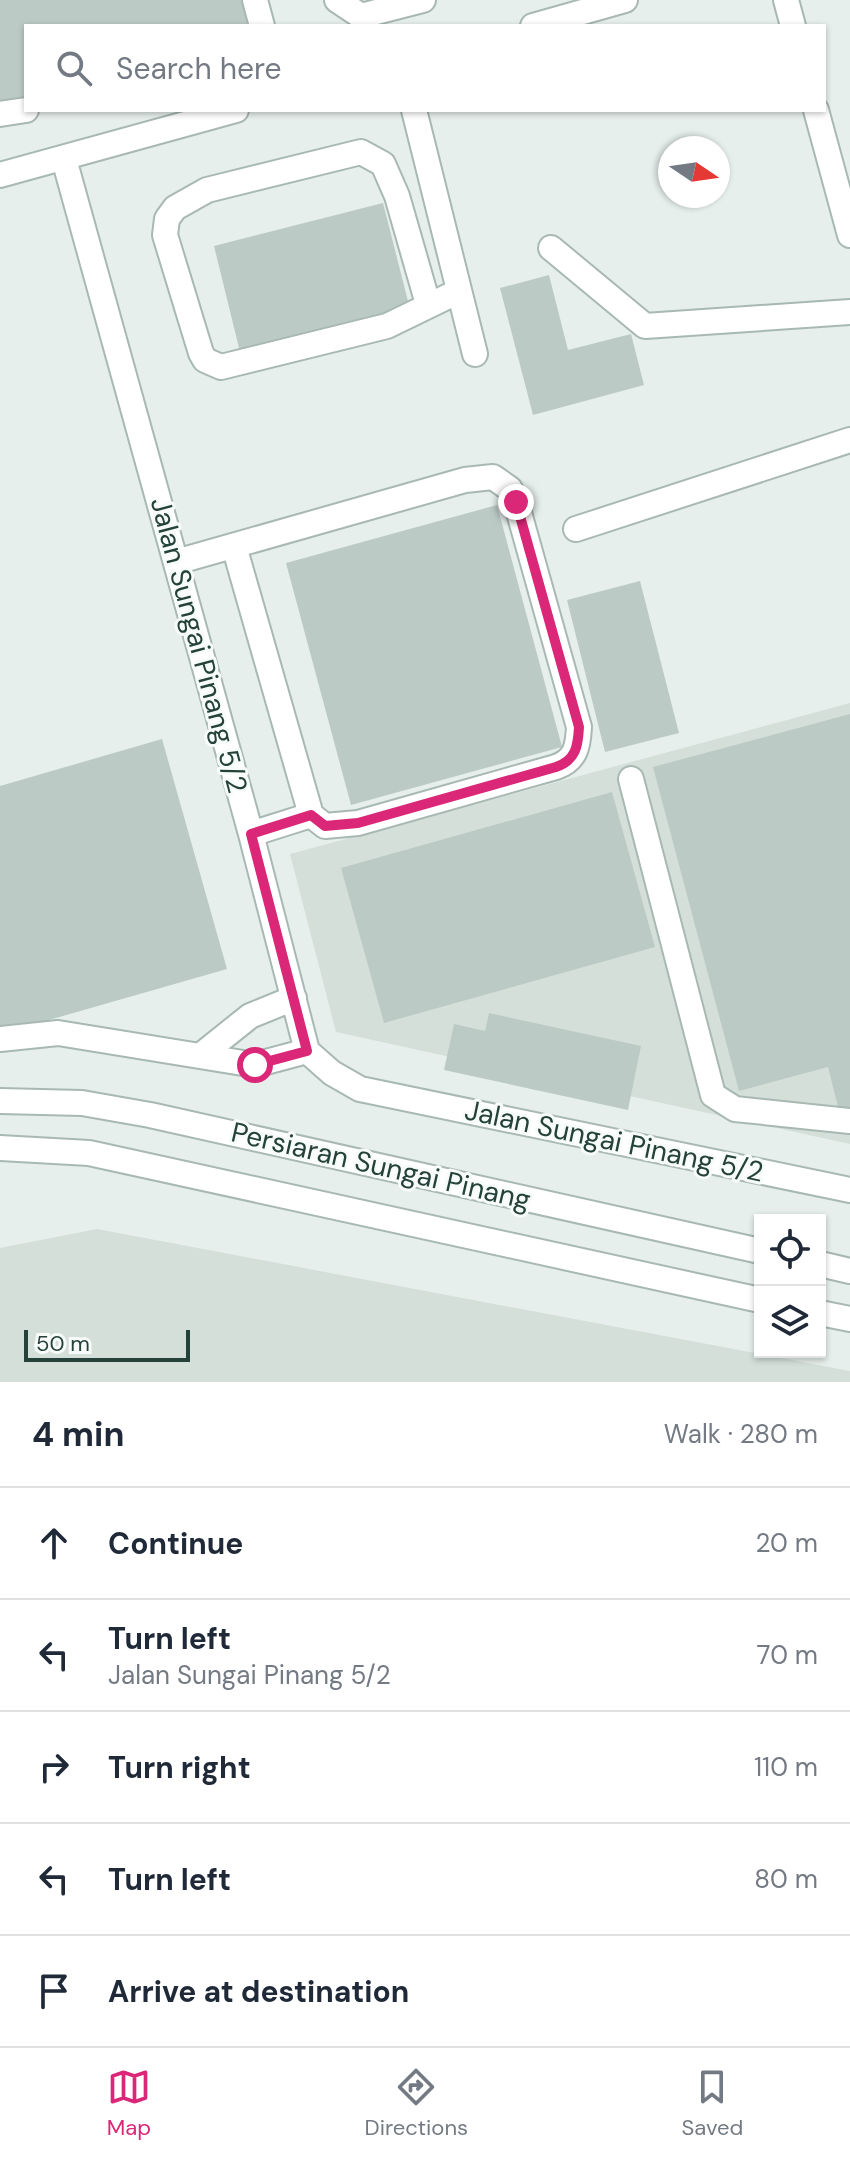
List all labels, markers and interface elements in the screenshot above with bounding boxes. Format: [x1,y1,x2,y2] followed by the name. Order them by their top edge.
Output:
[24,24,826,112] search box
[52,46,96,90] icon: search
[116,49,282,88] text: Search here
[658,136,730,208] north arrow
[498,484,534,520] route end
[142,493,256,797] street label: Jalan Sungai Pinang 5/2
[237,1047,273,1083] route start
[461,1091,767,1191] street label: Jalan Sungai Pinang 5/2
[228,1114,534,1218] street label: Persiaran Sungai Pinang
[754,1214,826,1358] map controls
[754,1214,826,1286] button: locate
[754,1286,826,1358] button: layers
[24,1326,190,1362] scale bar
[36,1329,90,1358] text: 50 m
[32,1412,124,1457] text: 4 min
[664,1417,818,1451] text: Walk · 280 m
[32,1521,76,1565] icon: ahead
[108,1524,243,1563] text: Continue
[755,1526,818,1560] text: 20 m
[108,1619,231,1658] text: Turn left
[32,1633,76,1677] icon: left
[757,1638,818,1672] text: 70 m
[108,1658,391,1692] text: Jalan Sungai Pinang 5/2
[32,1745,76,1789] icon: right
[108,1748,251,1787] text: Turn right
[754,1750,818,1784] text: 110 m
[32,1857,76,1901] icon: left
[108,1860,231,1899] text: Turn left
[754,1862,818,1896] text: 80 m
[32,1969,76,2013] icon: arrive
[108,1972,409,2011] text: Arrive at destination
[107,2065,151,2142] tab: Map
[365,2065,468,2142] tab: Directions
[682,2065,743,2142] tab: Saved

